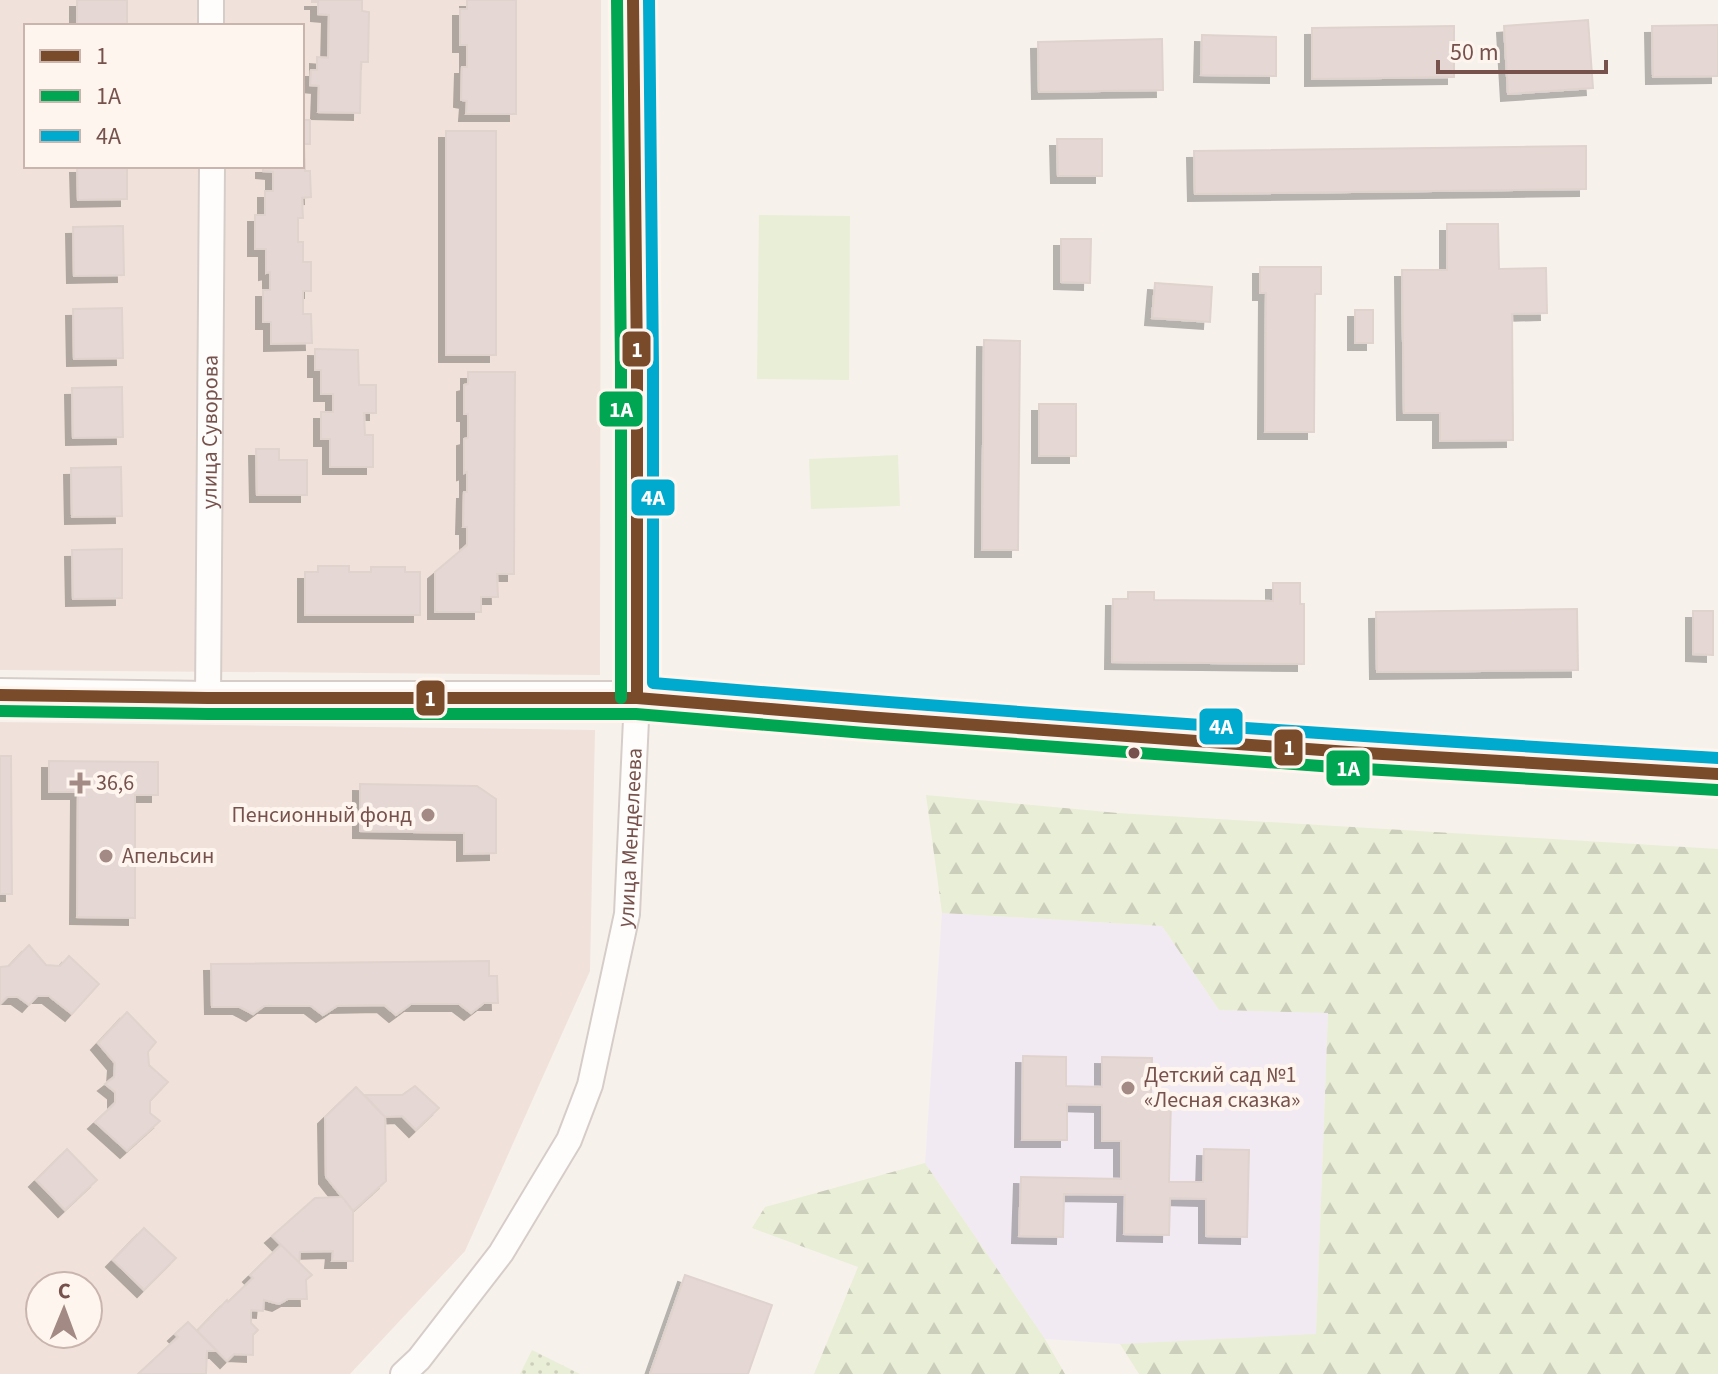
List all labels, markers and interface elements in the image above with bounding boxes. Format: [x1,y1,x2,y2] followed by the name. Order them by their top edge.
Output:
[24,24,304,168] legend
[1438,24,1606,74] scale bar
[1450,35,1499,70] text: 50 m
[96,39,108,74] text: 1
[96,79,121,114] text: 1А
[96,119,121,154] text: 4А
[621,330,652,368] line badge: 1
[631,334,643,366] text: 1
[193,355,227,509] street label: улица Суворова
[598,390,644,428] line badge: 1А
[609,394,633,426] text: 1А
[630,478,676,517] line badge: 4А
[641,482,665,514] text: 4А
[415,679,446,717] line badge: 1
[424,683,436,715] text: 1
[1198,707,1244,746] line badge: 4А
[1209,711,1233,743] text: 4А
[1273,728,1304,767] line badge: 1
[1283,732,1295,764] text: 1
[1126,745,1142,761] unlabelled marker
[608,747,651,931] street label: улица Менделеева
[1325,749,1371,787] line badge: 1А
[1336,753,1360,785] text: 1А
[96,767,134,799] place label: 36,6
[71,774,89,792] marker: 36,6
[232,799,412,831] place label: Пенсионный фонд
[419,806,437,824] marker: Пенсионный фонд
[122,840,214,872] place label: Апельсин
[97,847,115,865] marker: Апельсин
[1144,1059,1300,1116] place label: Детский сад №1 «Лесная сказка»
[1119,1079,1137,1097] marker: Детский сад №1 «Лесная сказка»
[24,1270,104,1350] north arrow
[58,1275,71,1307] text: С

